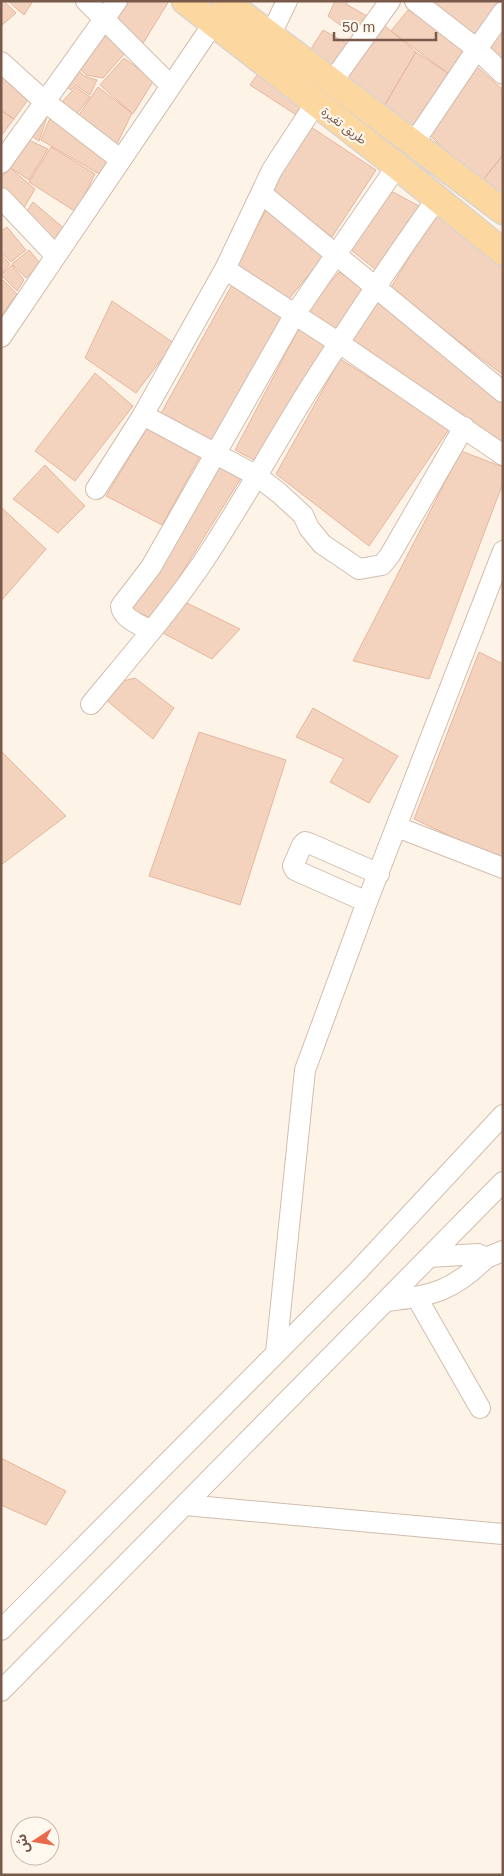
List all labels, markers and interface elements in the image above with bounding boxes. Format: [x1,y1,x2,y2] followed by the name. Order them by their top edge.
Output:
[334,10,436,42] scale bar
[342,18,375,35] text: 50 m
[318,105,369,148] street label: طريق تغيرة
[10,1816,60,1866] north arrow
[12,1833,32,1855] text: ش

